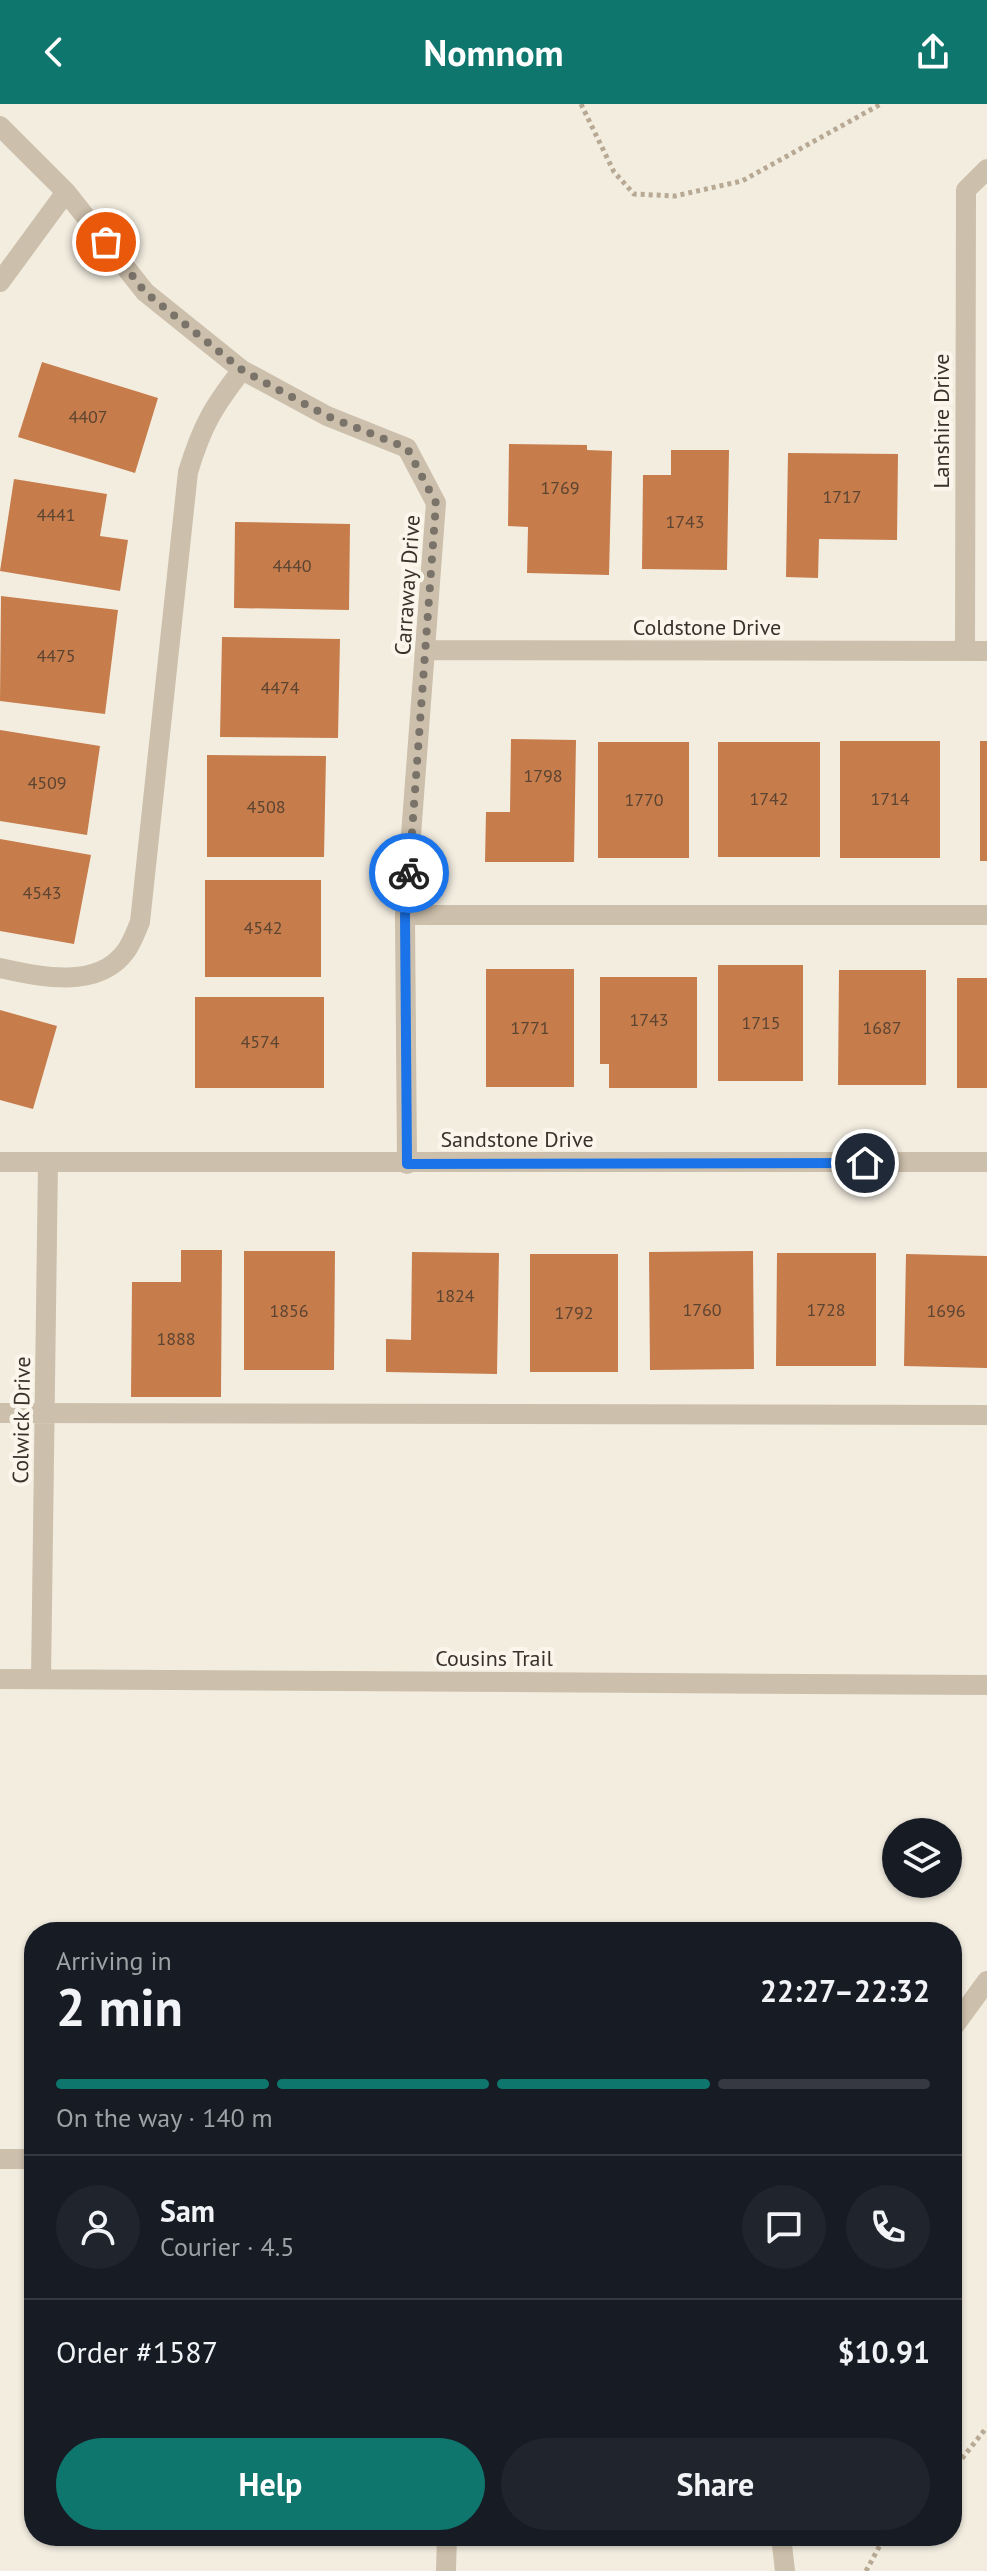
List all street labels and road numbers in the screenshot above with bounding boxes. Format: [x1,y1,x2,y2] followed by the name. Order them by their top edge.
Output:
[927,354,955,488] street label: Lanshire Drive
[388,514,426,656] street label: Carraway Drive
[633,613,781,641] street label: Coldstone Drive
[440,1125,594,1153] street label: Sandstone Drive
[6,1356,36,1484] street label: Colwick Drive
[435,1644,553,1672] street label: Cousins Trail

